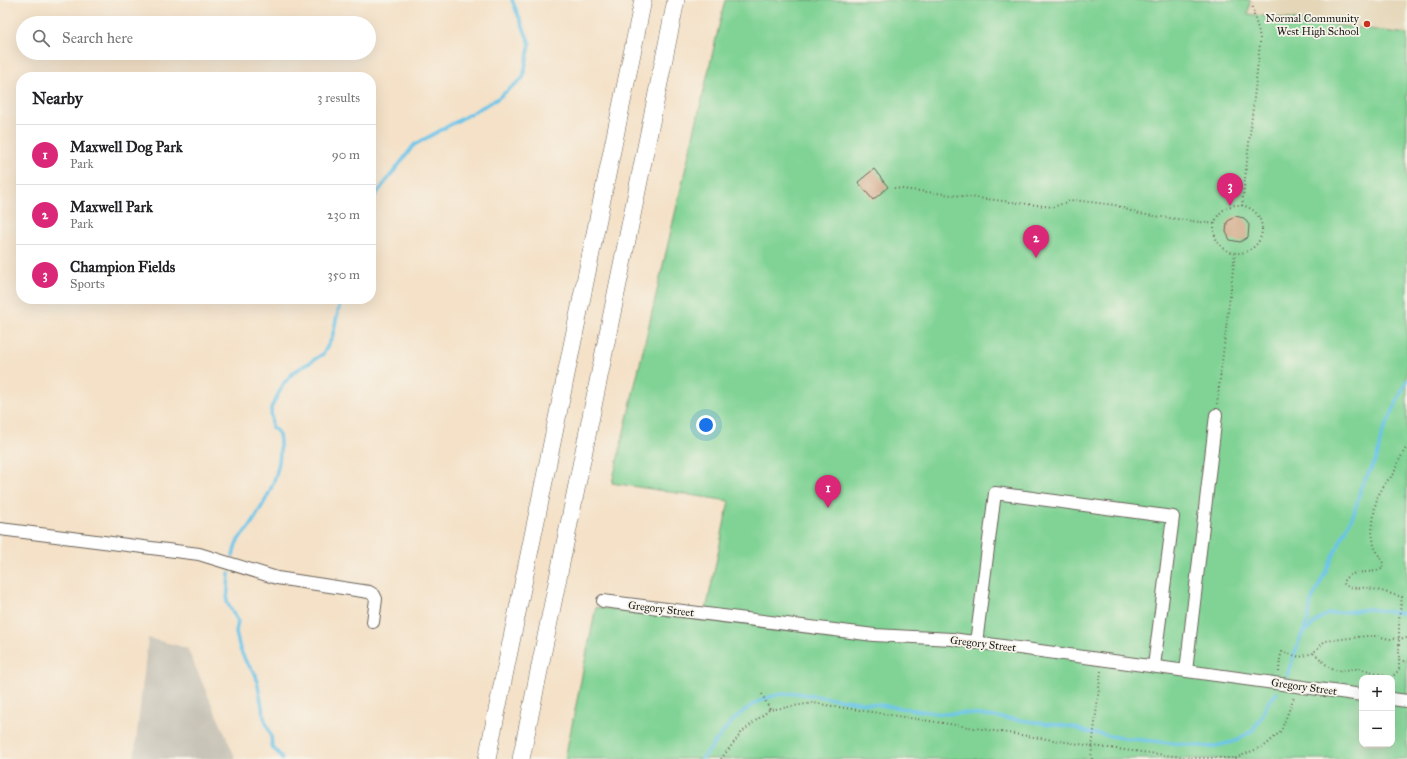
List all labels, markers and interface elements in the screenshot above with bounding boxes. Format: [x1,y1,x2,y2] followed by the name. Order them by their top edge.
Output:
[1266,12,1360,38] place label: Normal Community West High School
[16,16,376,60] search box
[1362,19,1372,29] marker: Normal Community West High School
[30,27,52,49] icon: search
[62,29,133,47] text: Search here
[32,88,83,109] text: Nearby
[317,90,360,106] text: 3 results
[70,138,183,156] text: Maxwell Dog Park
[42,147,48,163] text: 1
[332,147,360,163] text: 90 m
[70,156,94,172] text: Park
[1217,173,1243,206] pin: 3
[70,198,153,216] text: Maxwell Park
[42,207,48,223] text: 2
[327,207,360,223] text: 230 m
[70,216,94,232] text: Park
[1023,225,1049,258] pin: 2
[70,258,175,276] text: Champion Fields
[42,267,48,283] text: 3
[327,267,360,283] text: 350 m
[70,276,105,292] text: Sports
[696,415,716,435] your location
[815,475,841,508] pin: 1
[627,599,695,620] street label: Gregory Street
[949,634,1017,655] street label: Gregory Street
[1359,675,1395,747] map controls
[1359,675,1395,711] button: +
[1270,676,1338,698] street label: Gregory Street
[1359,711,1395,747] button: −

